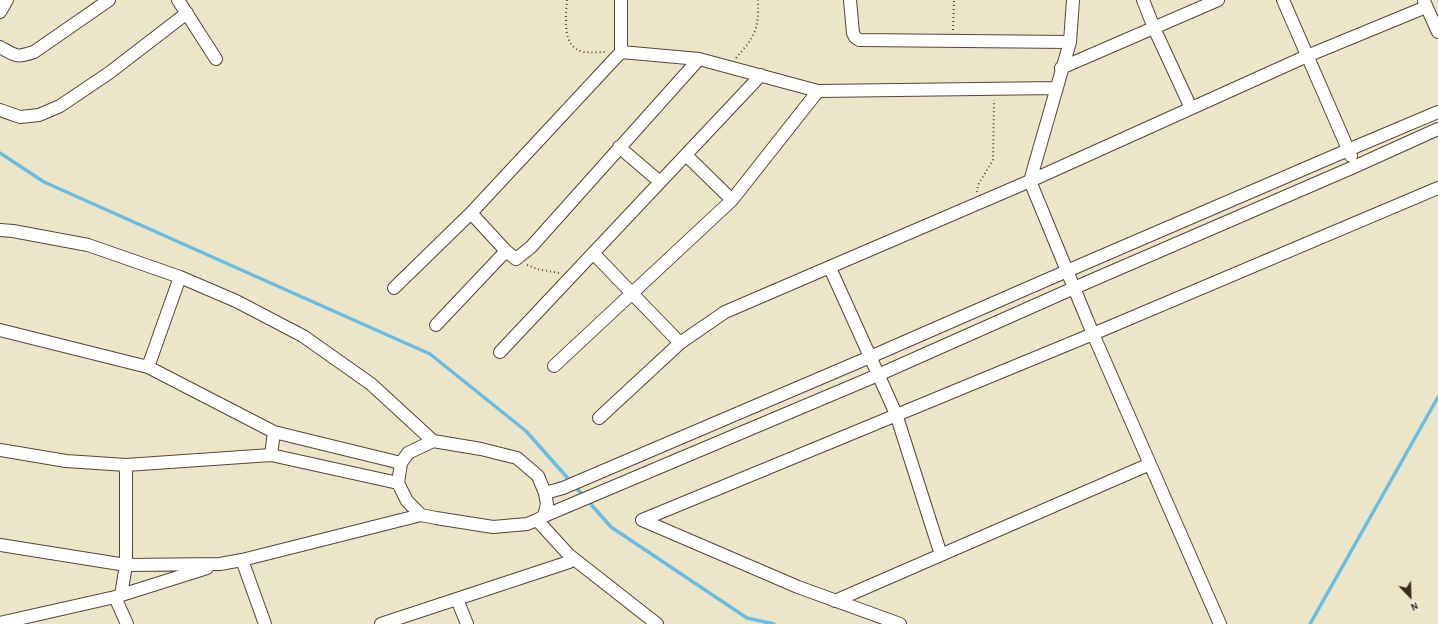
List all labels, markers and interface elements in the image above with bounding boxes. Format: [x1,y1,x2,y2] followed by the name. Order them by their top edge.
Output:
[1390,576,1430,616] north arrow
[1409,599,1420,615] text: N

